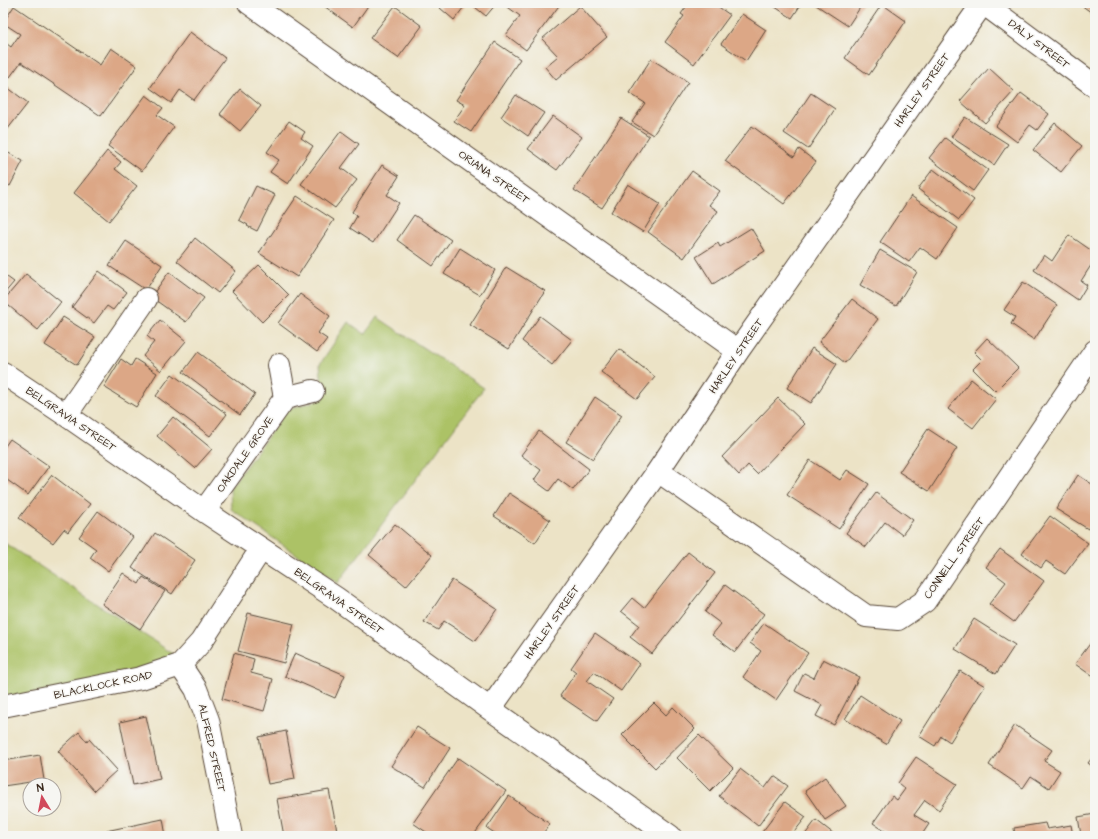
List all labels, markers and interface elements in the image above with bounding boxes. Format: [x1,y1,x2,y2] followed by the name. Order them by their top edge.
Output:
[1005,16,1073,72] street label: DALY STREET
[891,50,953,130] street label: HARLEY STREET
[455,147,533,207] street label: ORIANA STREET
[705,315,767,397] street label: HARLEY STREET
[23,383,119,455] street label: BELGRAVIA STREET
[213,412,277,495] street label: OAKDALE GROVE
[920,514,988,602] street label: CONNELL STREET
[291,564,387,638] street label: BELGRAVIA STREET
[521,582,583,662] street label: HARLEY STREET
[52,667,154,703] street label: BLACKLOCK ROAD
[195,703,229,794] street label: ALFRED STREET
[22,777,62,817] north arrow
[36,780,45,796] text: N

